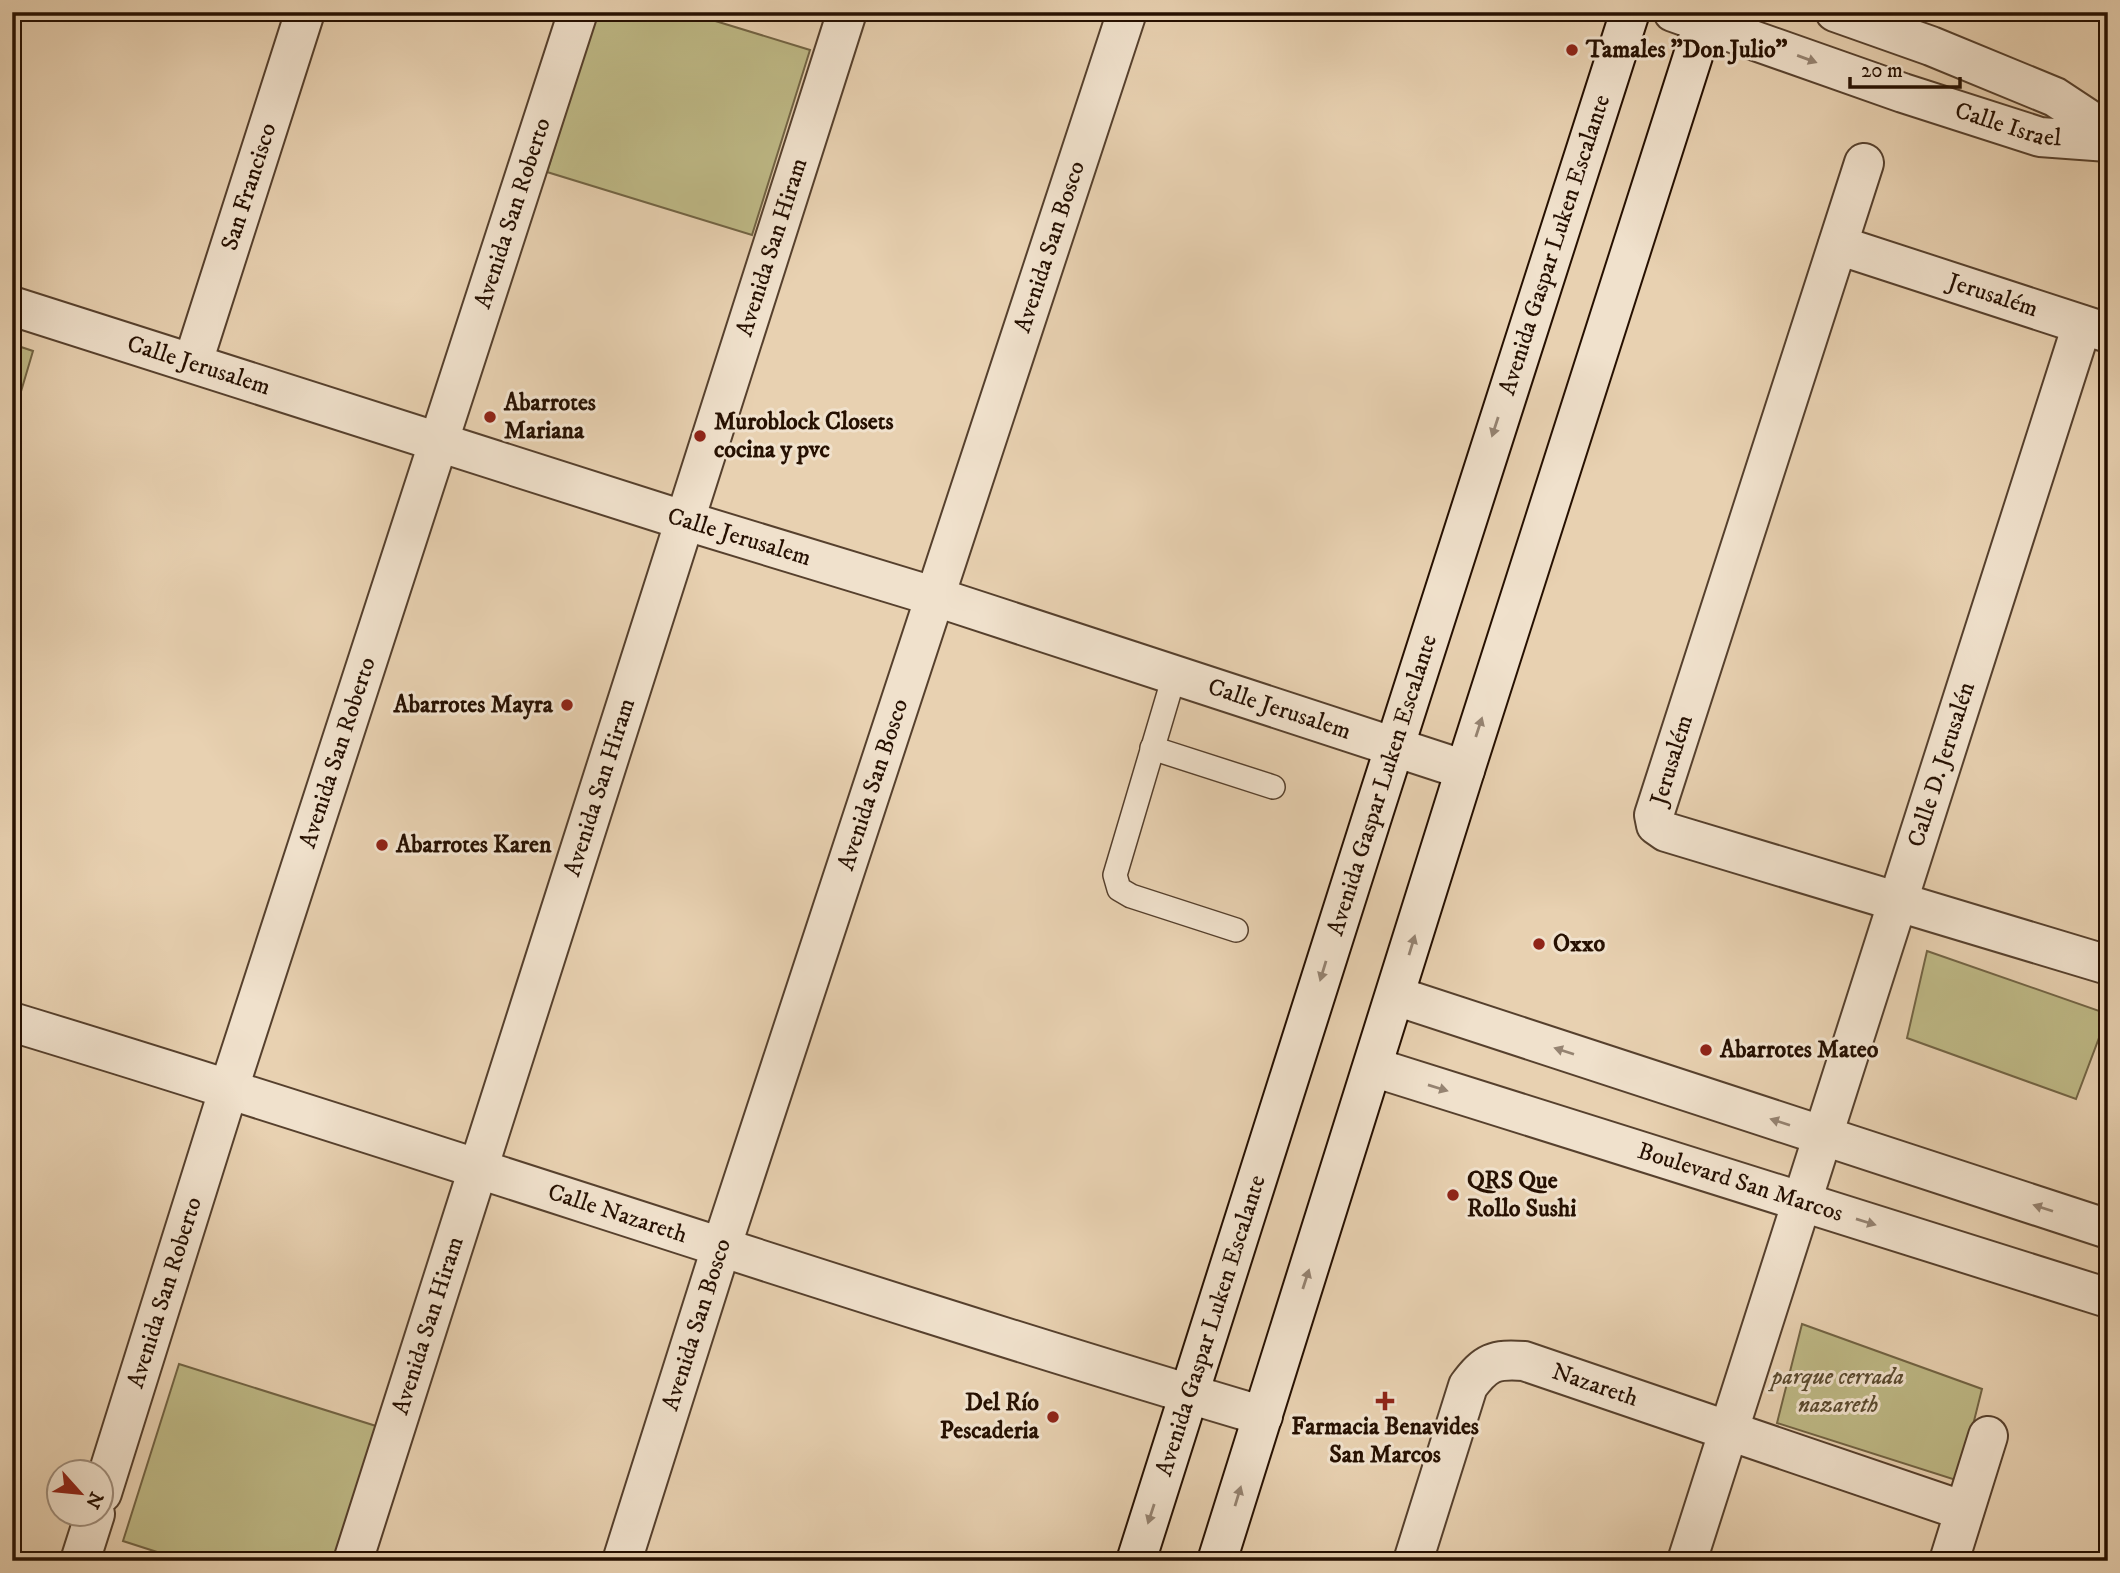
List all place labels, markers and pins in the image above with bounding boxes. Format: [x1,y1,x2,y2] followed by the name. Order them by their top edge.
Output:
[1585,35,1788,65] place label: Tamales "Don Julio"
[1564,42,1580,58] marker: Tamales "Don Julio"
[503,388,596,446] place label: Abarrotes Mariana
[714,407,893,465] place label: Muroblock Closets cocina y pvc
[482,409,498,425] marker: Abarrotes Mariana
[692,428,708,444] marker: Muroblock Closets cocina y pvc
[392,690,554,720] place label: Abarrotes Mayra
[559,697,575,713] marker: Abarrotes Mayra
[395,830,552,860] place label: Abarrotes Karen
[374,837,390,853] marker: Abarrotes Karen
[1553,929,1605,959] place label: Oxxo
[1531,936,1547,952] marker: Oxxo
[1719,1035,1879,1065] place label: Abarrotes Mateo
[1698,1042,1714,1058] marker: Abarrotes Mateo
[1467,1166,1577,1224] place label: QRS Que Rollo Sushi
[1445,1187,1461,1203] marker: QRS Que Rollo Sushi
[940,1388,1040,1446] place label: Del Río Pescaderia
[1377,1393,1393,1409] marker: Farmacia Benavides San Marcos
[1045,1409,1061,1425] marker: Del Río Pescaderia
[1291,1412,1479,1470] place label: Farmacia Benavides San Marcos

